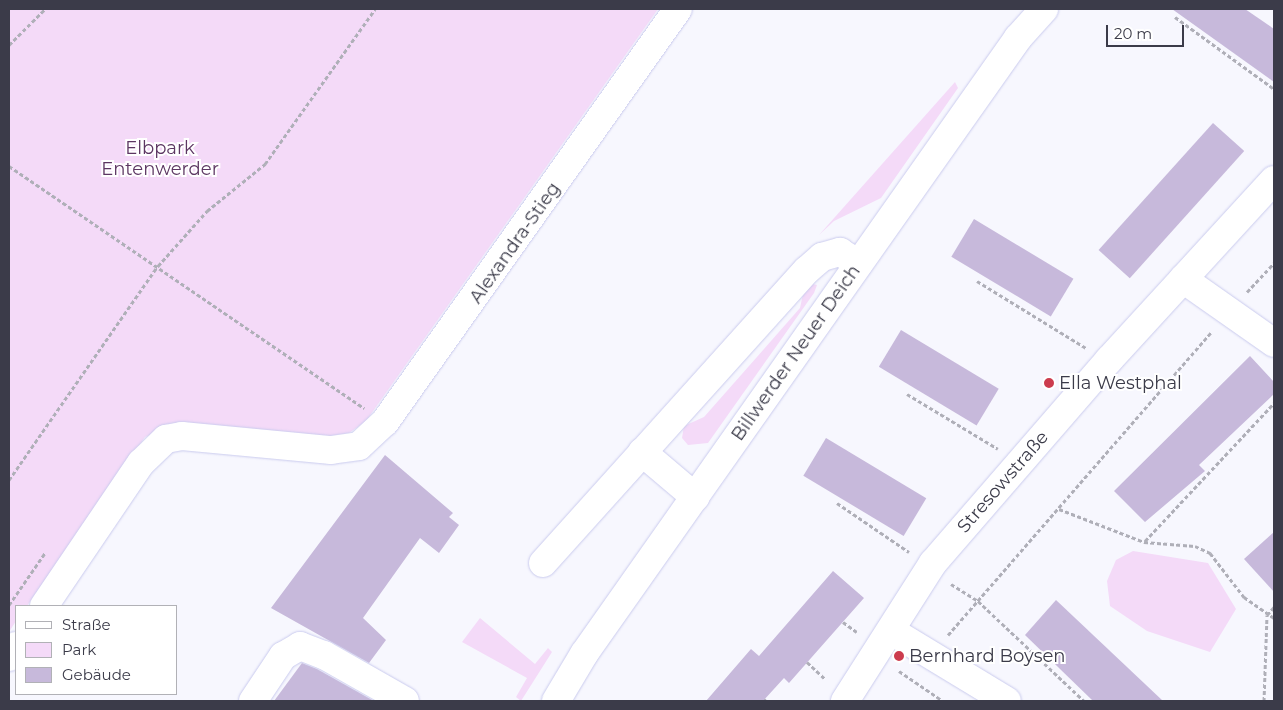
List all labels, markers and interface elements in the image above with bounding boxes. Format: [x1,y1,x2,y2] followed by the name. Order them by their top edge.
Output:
[1108,15,1186,47] scale bar
[1114,24,1152,43] text: 20 m
[101,138,219,180] park label: Elbpark Entenwerder
[465,178,565,308] street label: Alexandra-Stieg
[727,261,865,445] street label: Billwerder Neuer Deich
[1059,372,1182,394] place label: Ella Westphal
[1043,377,1055,389] marker: Ella Westphal
[953,427,1053,537] street label: Stresowstraße
[15,605,178,695] legend
[62,615,111,634] text: Straße
[62,640,96,659] text: Park
[909,645,1065,667] place label: Bernhard Boysen
[893,650,905,662] marker: Bernhard Boysen
[62,665,131,684] text: Gebäude

